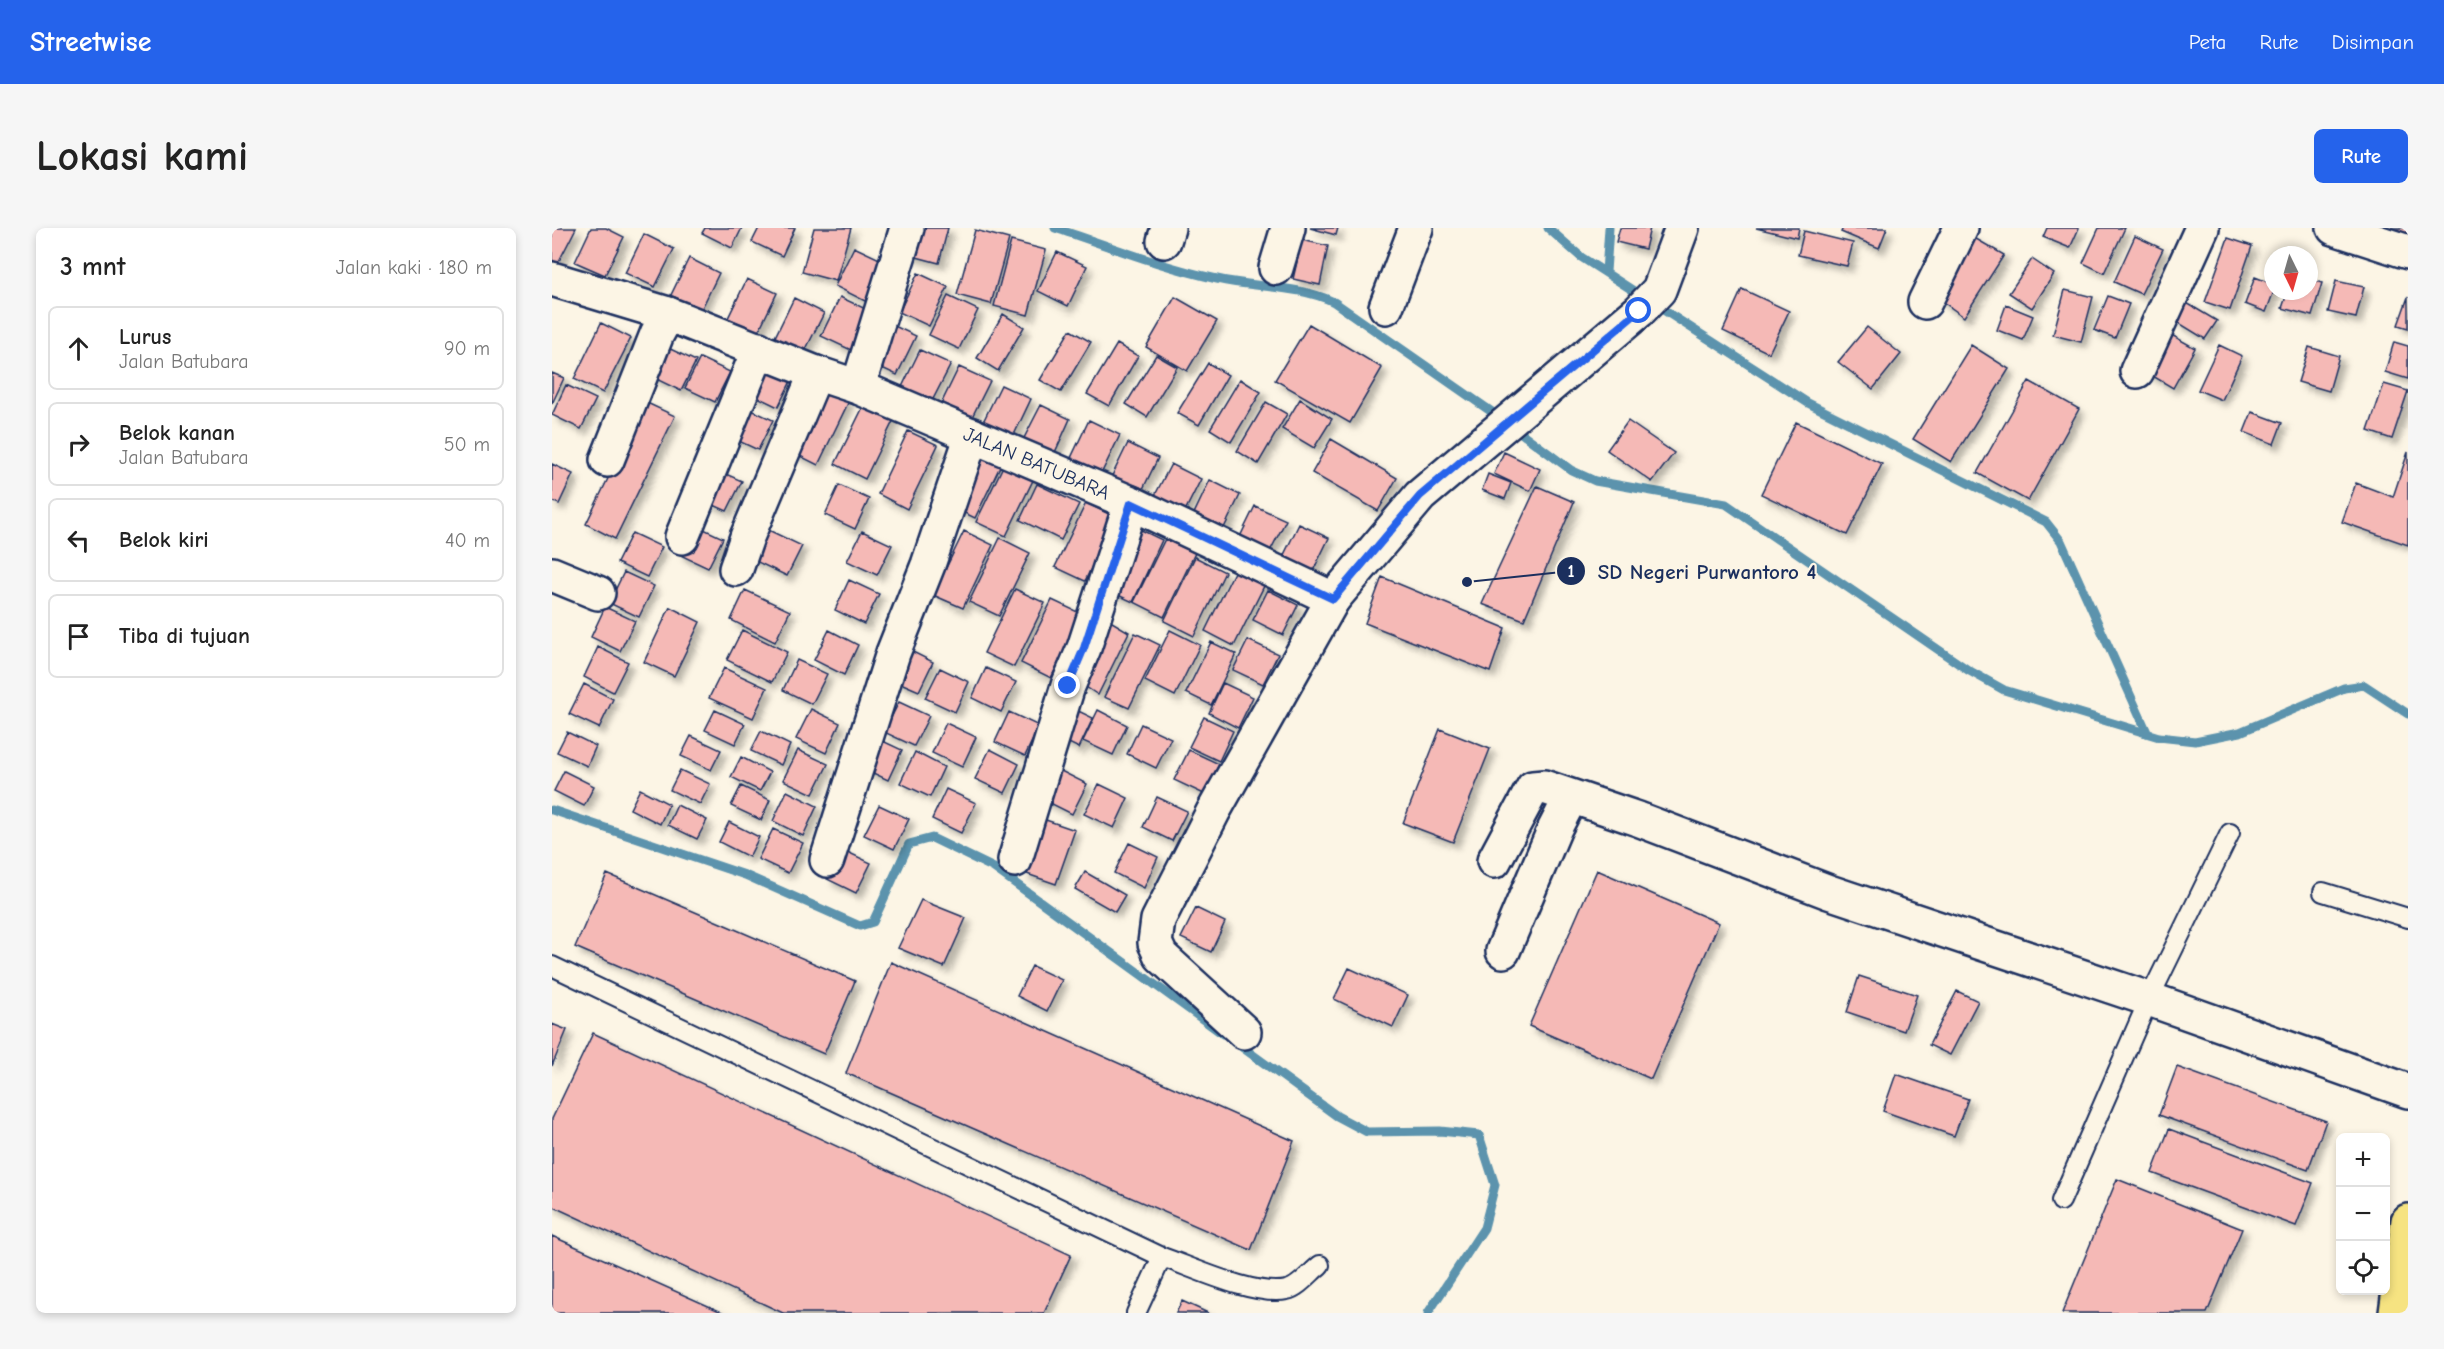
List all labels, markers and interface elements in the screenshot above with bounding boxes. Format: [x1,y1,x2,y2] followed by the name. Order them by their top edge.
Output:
[30,26,151,58] text: Streetwise
[2189,30,2226,54] text: Peta
[2259,30,2299,54] text: Rute
[2332,30,2414,54] text: Disimpan
[2314,129,2408,183] button: Rute
[36,132,248,181] text: Lokasi kami
[2264,246,2318,300] north arrow
[60,252,125,282] text: 3 mnt
[336,256,492,279] text: Jalan kaki · 180 m
[1625,297,1651,323] route start
[119,324,171,350] text: Lurus
[62,332,95,365] icon: ahead
[444,337,490,360] text: 90 m
[119,350,248,373] text: Jalan Batubara
[119,420,235,446] text: Belok kanan
[960,422,1114,504] street label: JALAN BATUBARA
[62,428,95,461] icon: right
[444,433,490,456] text: 50 m
[119,446,248,469] text: Jalan Batubara
[62,524,95,557] icon: left
[119,527,209,553] text: Belok kiri
[445,529,490,552] text: 40 m
[1556,552,1828,591] callout: SD Negeri Purwantoro 4
[1598,560,1816,584] text: SD Negeri Purwantoro 4
[1567,561,1575,582] text: 1
[62,620,95,653] icon: arrive
[119,623,250,649] text: Tiba di tujuan
[1054,672,1080,698] route end
[2336,1133,2390,1295] map controls
[2336,1133,2390,1187] button: +
[2336,1187,2390,1241] button: −
[2336,1241,2390,1295] button: locate

